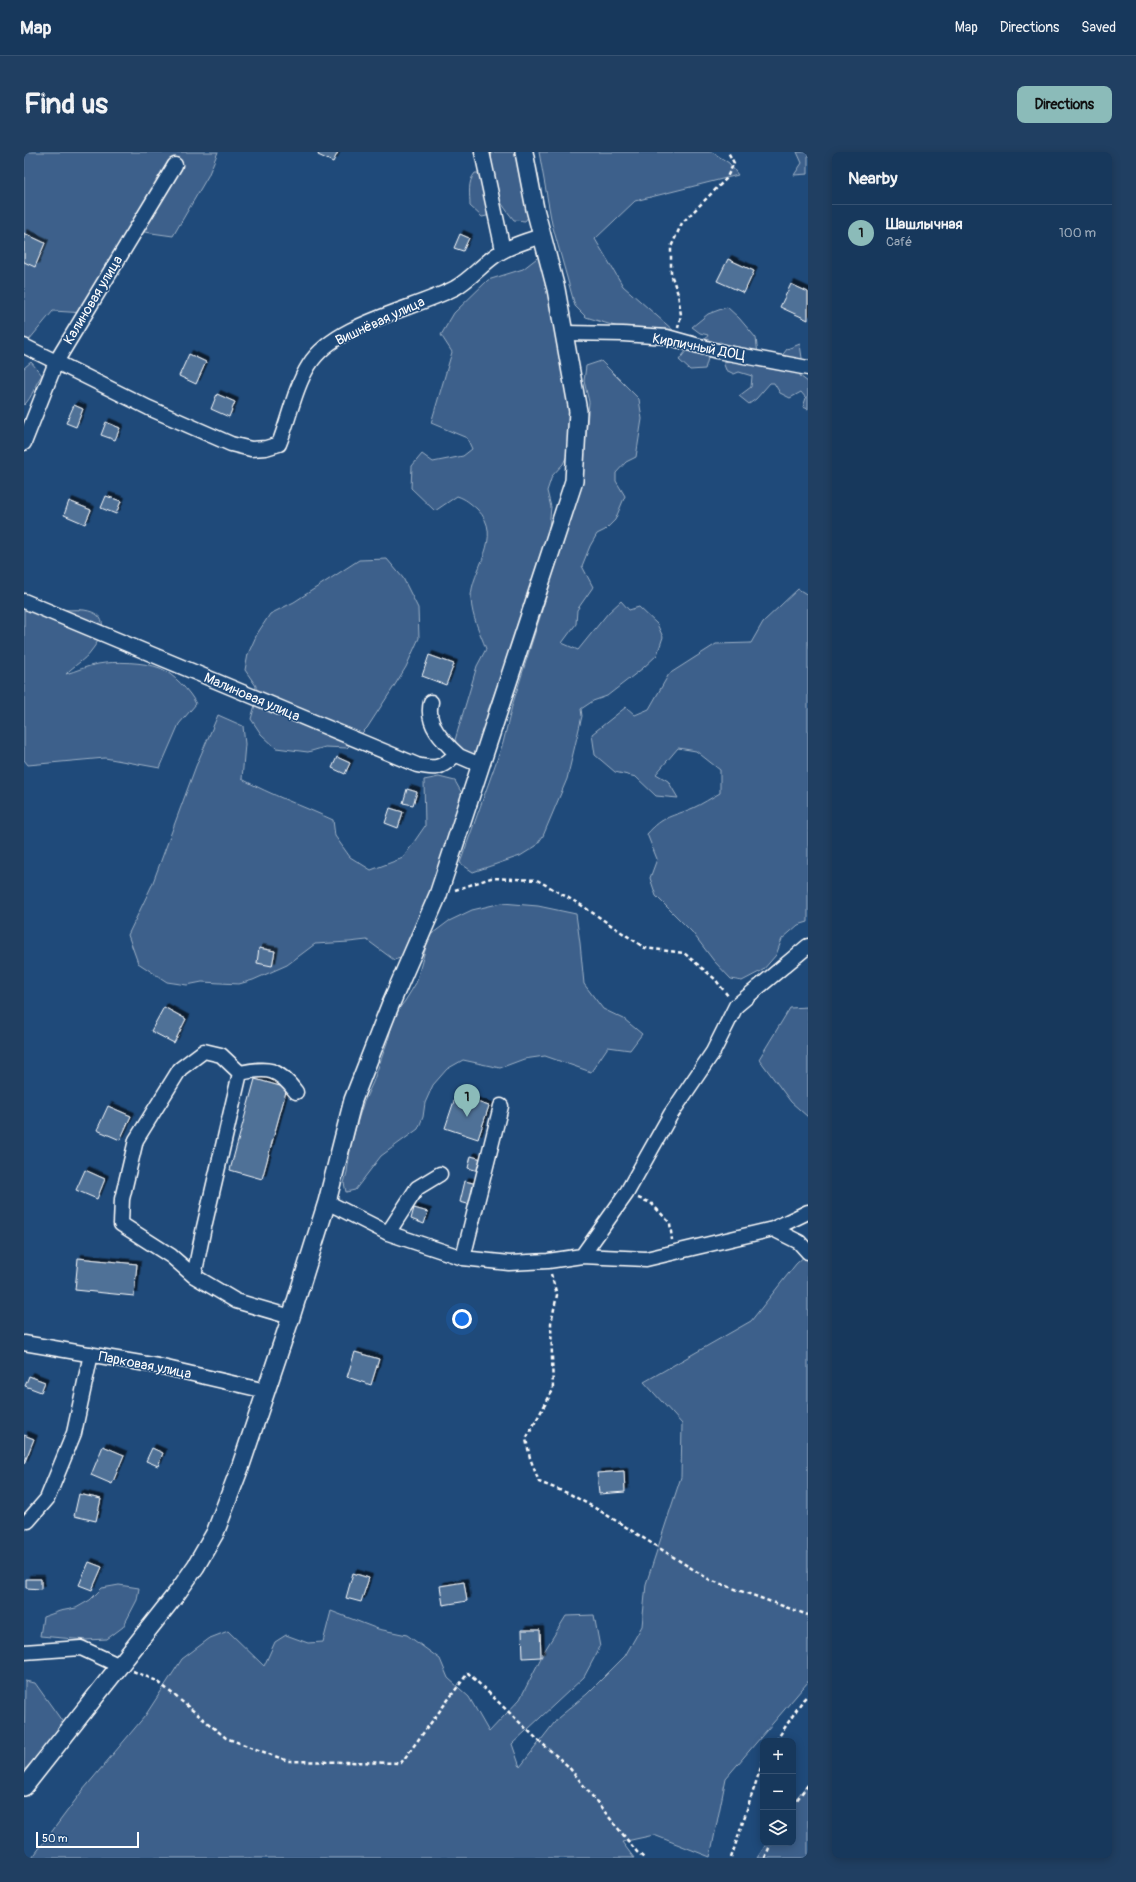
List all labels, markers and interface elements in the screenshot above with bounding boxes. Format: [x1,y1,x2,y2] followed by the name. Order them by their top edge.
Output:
[20,16,51,40] text: Map
[955,19,978,36] text: Map
[1000,19,1059,36] text: Directions
[1081,19,1116,36] text: Saved
[1017,86,1112,123] button: Directions
[24,87,108,122] text: Find us
[848,168,897,189] text: Nearby
[886,215,963,234] text: Шашлычная
[858,225,864,241] text: 1
[1059,225,1096,241] text: 100 m
[886,234,912,250] text: Café
[60,253,126,347] street label: Калиновая улица
[333,293,427,349] street label: Вишнёвая улица
[651,330,747,364] street label: Кирпичный ДОЦ
[201,669,303,725] street label: Малиновая улица
[454,1084,480,1117] pin: 1
[452,1309,472,1329] your location
[97,1348,193,1382] street label: Парковая улица
[760,1738,796,1846] map controls
[760,1738,796,1774] button: +
[760,1774,796,1810] button: −
[760,1810,796,1846] button: layers
[36,1830,139,1849] scale bar
[42,1832,68,1845] text: 50 m

